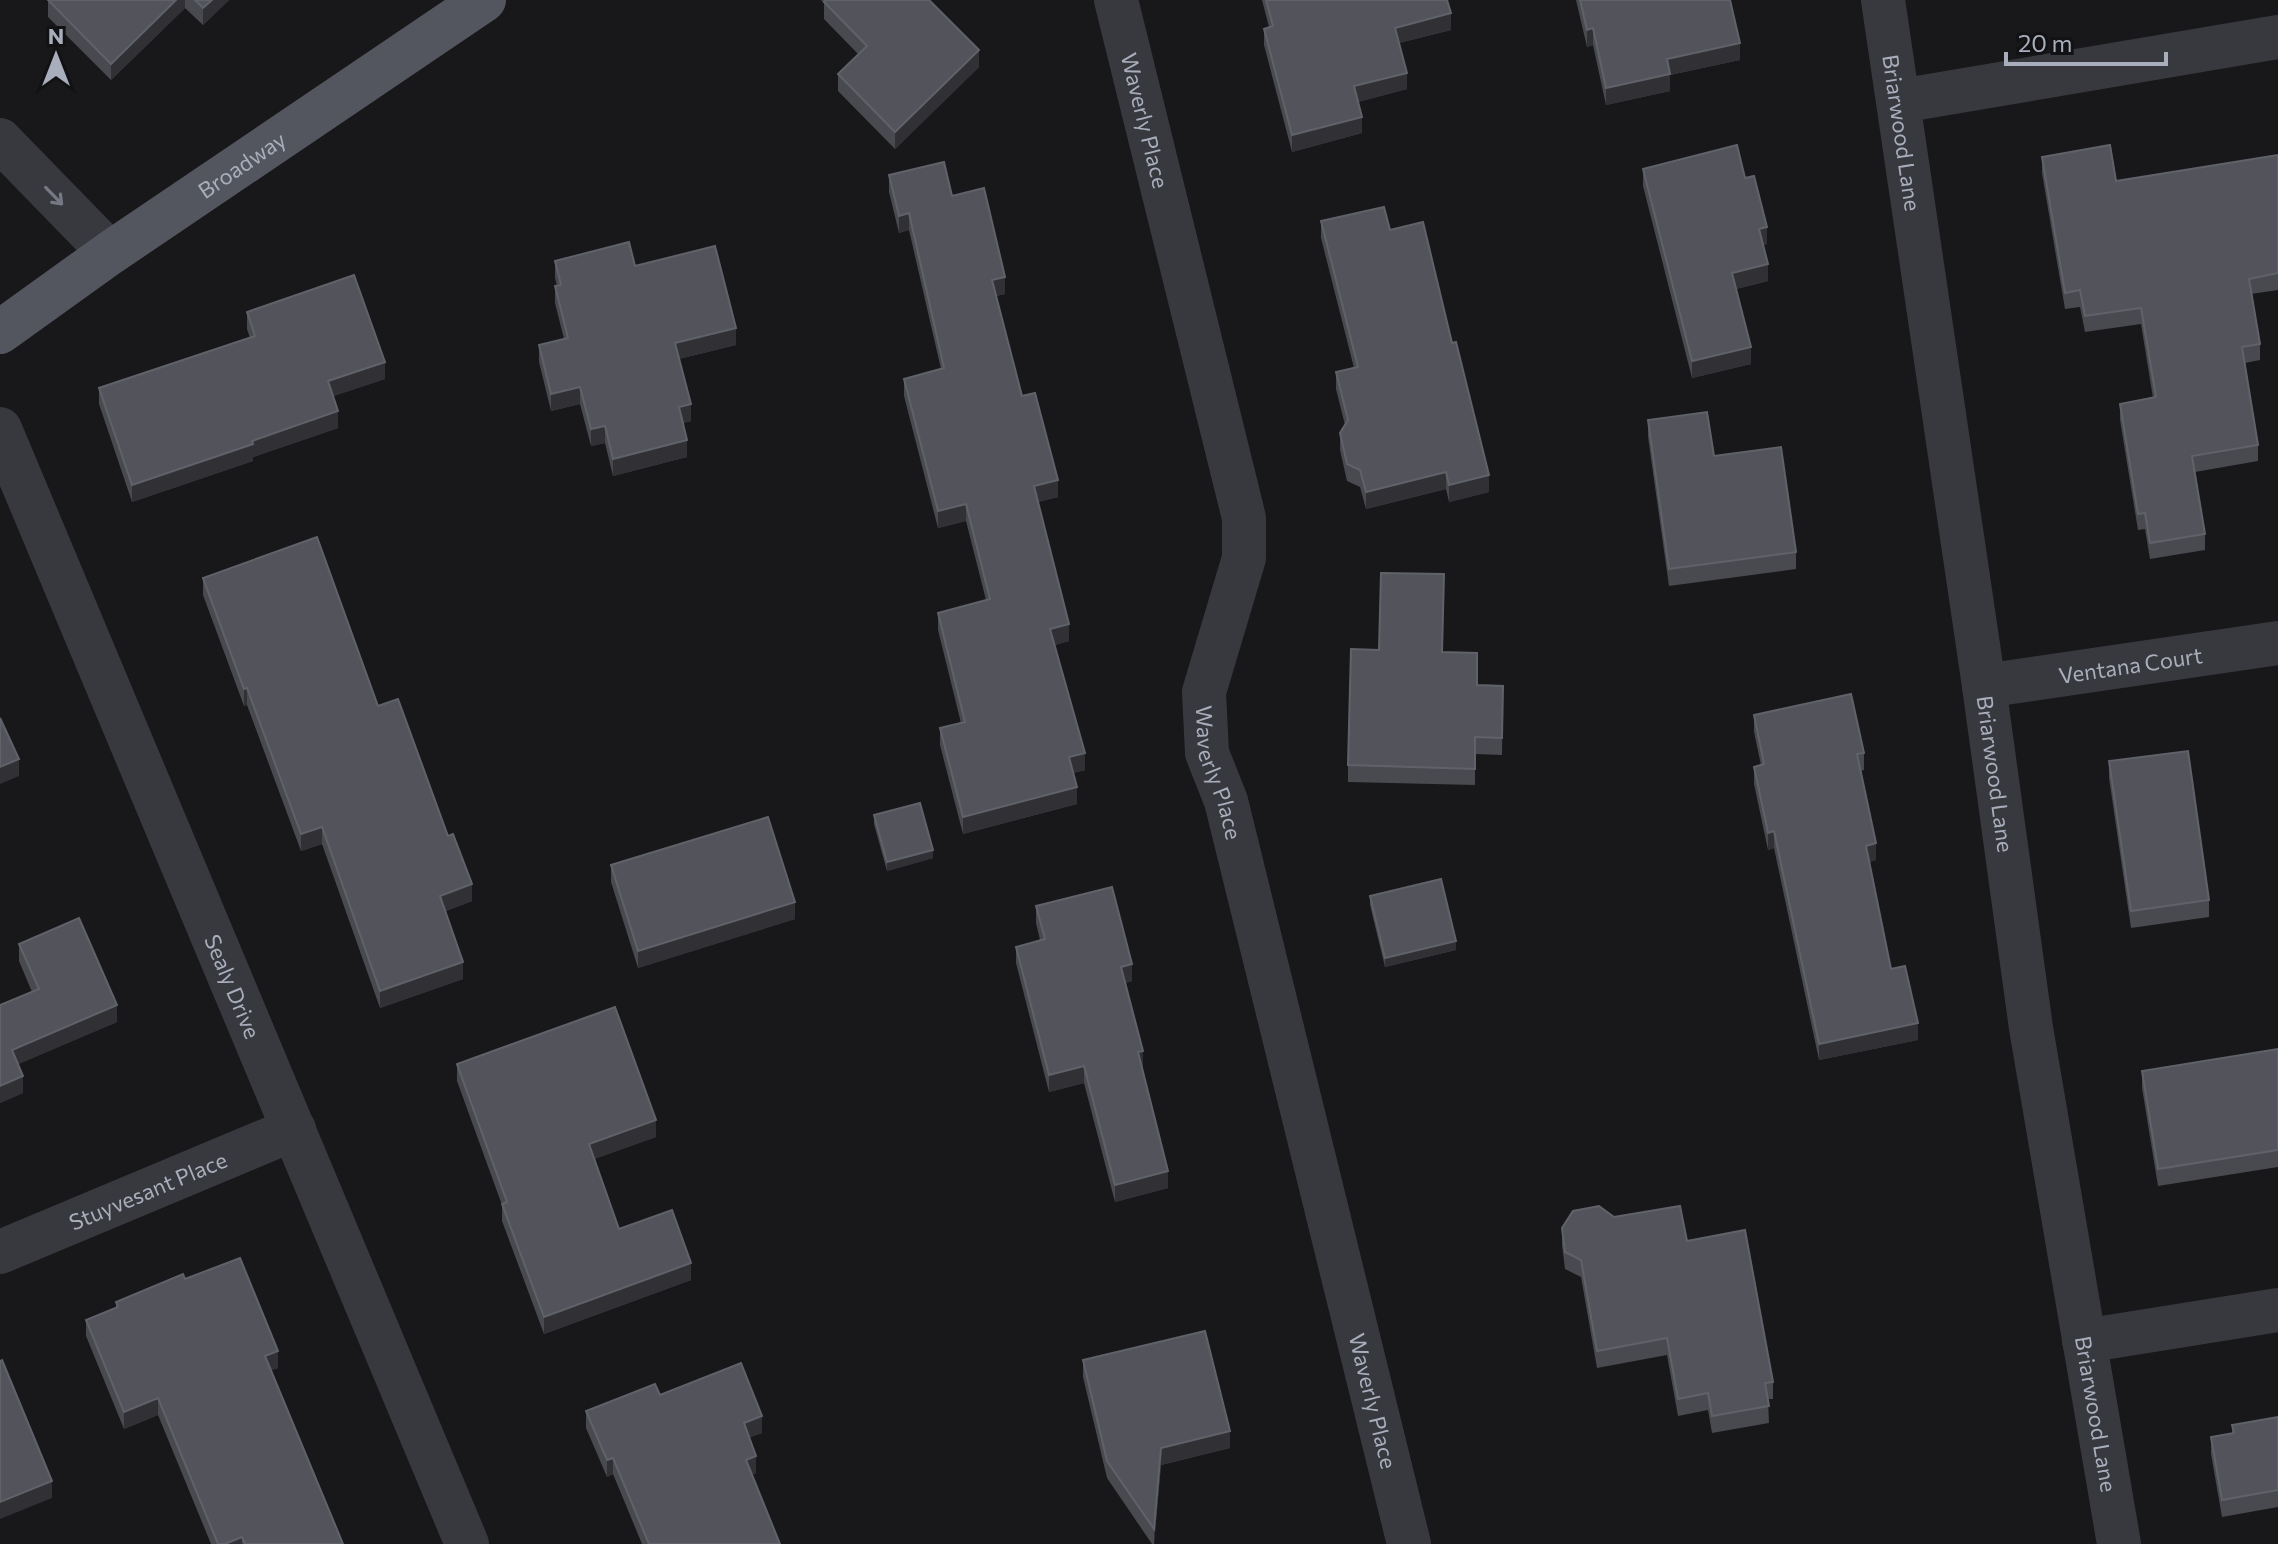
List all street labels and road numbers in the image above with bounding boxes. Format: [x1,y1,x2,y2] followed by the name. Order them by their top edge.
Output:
[1116,50,1175,191] street label: Waverly Place
[1878,53,1927,213] street label: Briarwood Lane
[192,125,290,203] street label: Broadway
[2057,641,2204,688] street label: Ventana Court
[1972,694,2020,854] street label: Briarwood Lane
[1191,705,1248,842] street label: Waverly Place
[200,930,267,1042] street label: Sealy Drive
[65,1145,231,1235] street label: Stuyvesant Place
[1344,1330,1403,1471] street label: Waverly Place
[2070,1334,2123,1494] street label: Briarwood Lane

